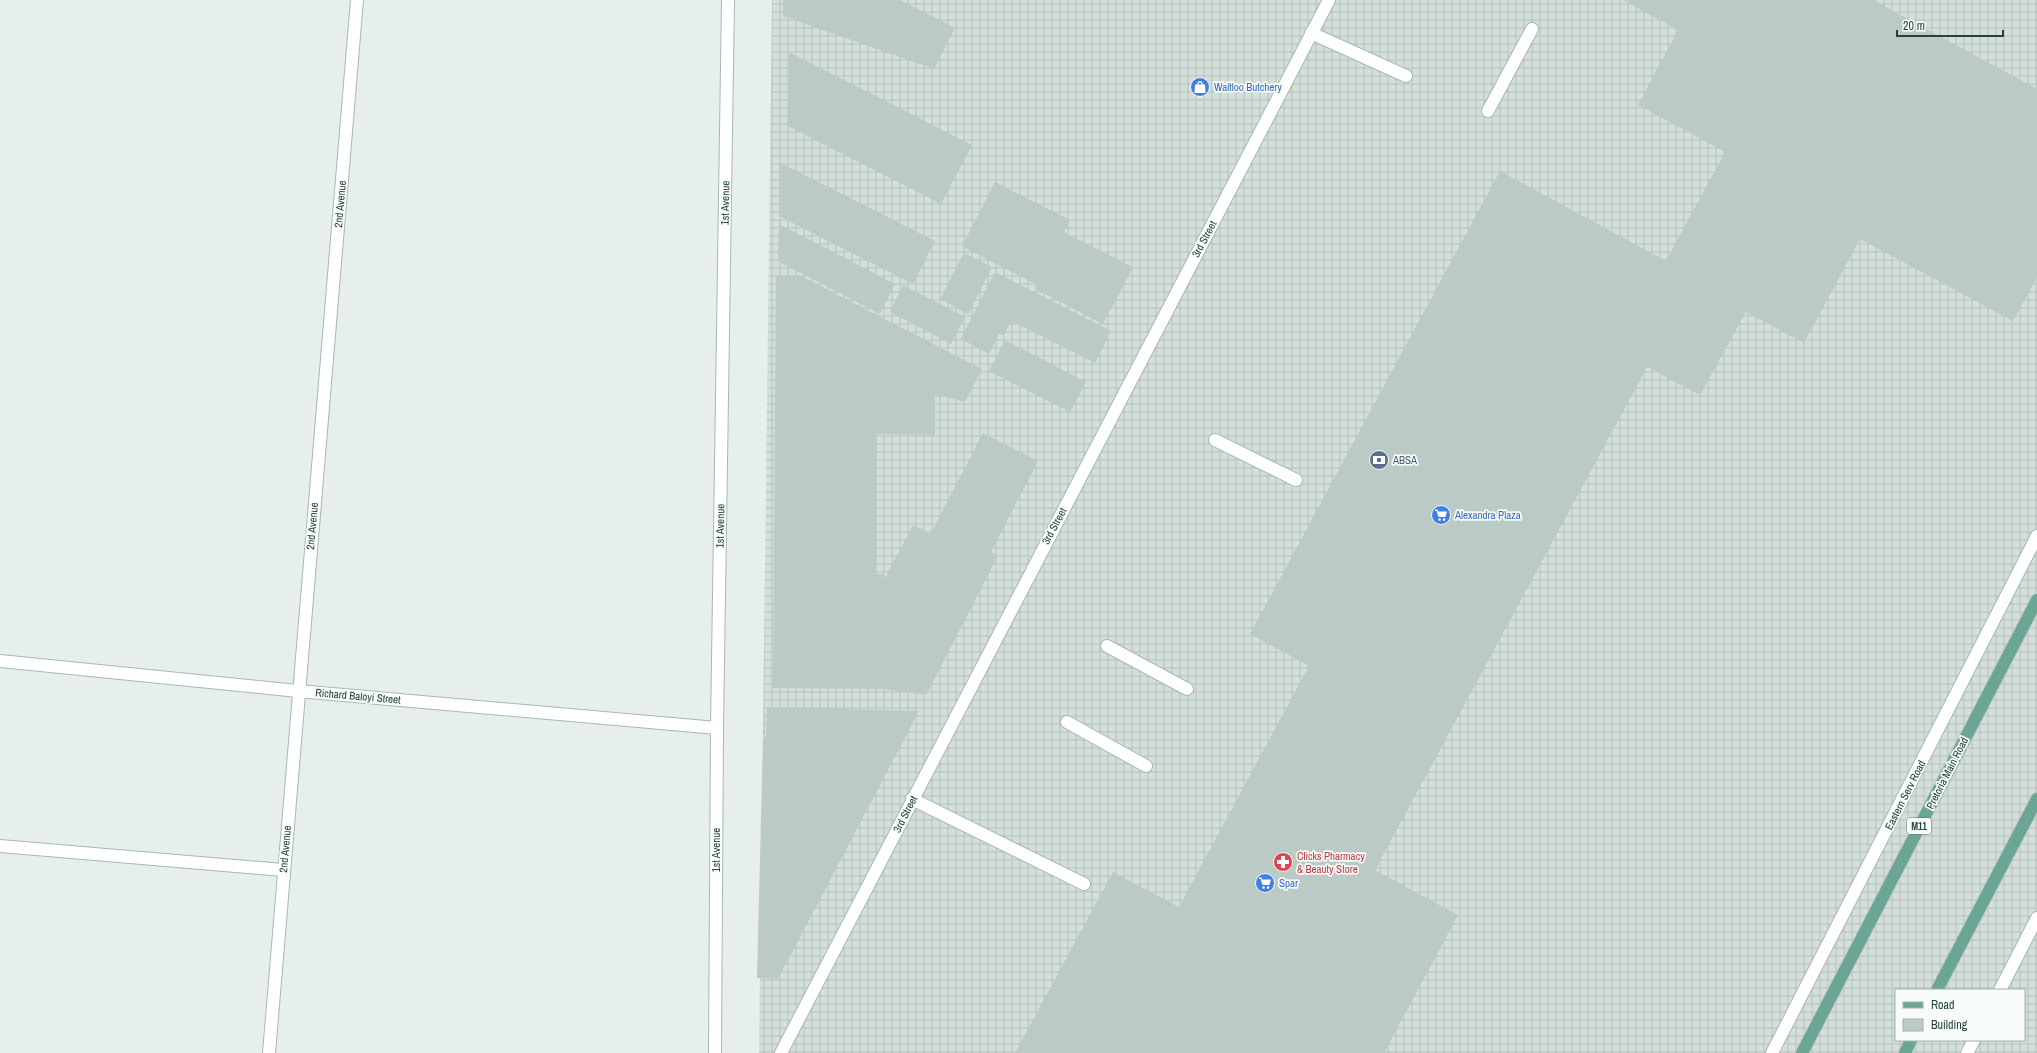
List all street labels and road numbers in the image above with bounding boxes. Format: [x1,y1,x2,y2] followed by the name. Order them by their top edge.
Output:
[331,180,349,228] street label: 2nd Avenue
[718,181,732,225] street label: 1st Avenue
[1189,218,1220,260] street label: 3rd Street
[303,502,321,550] street label: 2nd Avenue
[713,504,727,548] street label: 1st Avenue
[1039,505,1070,547] street label: 3rd Street
[315,685,402,707] street label: Richard Baloyi Street
[1923,735,1971,811] street label: Pretoria Main Road
[1881,758,1929,832] street label: Eastern Serv Road
[890,793,920,835] street label: 3rd Street
[1907,818,1931,834] road number: M11
[276,825,294,873] street label: 2nd Avenue
[709,828,723,872] street label: 1st Avenue

